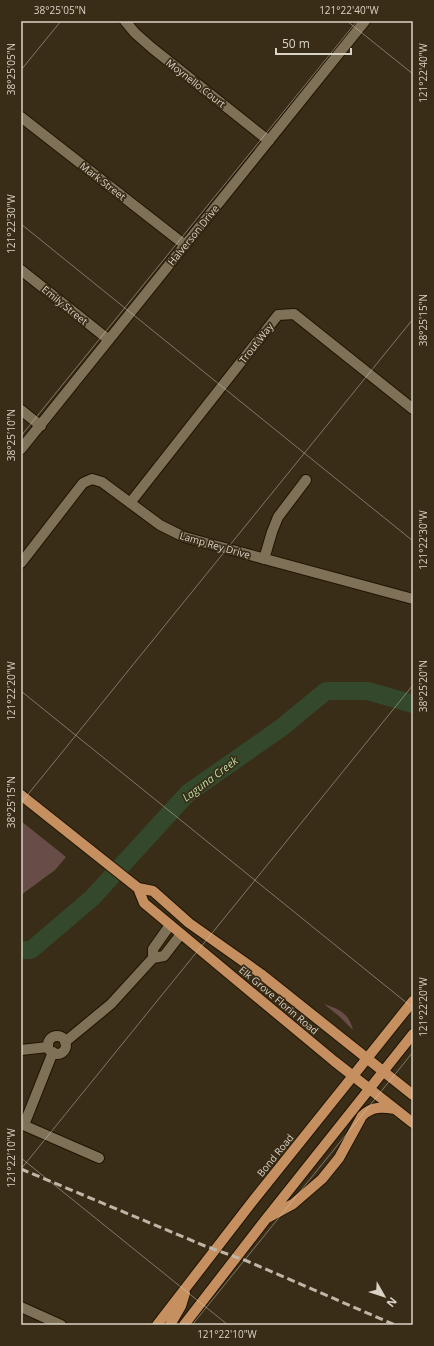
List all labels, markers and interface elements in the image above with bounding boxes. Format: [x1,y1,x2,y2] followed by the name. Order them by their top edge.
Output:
[34,3,86,17] text: 38°25'05"N
[319,3,380,17] text: 121°22'40"W
[276,30,351,56] scale bar
[282,35,310,52] text: 50 m
[416,42,430,103] text: 121°22'40"W
[4,43,18,95] text: 38°25'05"N
[164,55,229,111] street label: Moynello Court
[77,159,129,204] street label: Mark Street
[4,193,18,254] text: 121°22'30"W
[164,201,222,268] street label: Halverson Drive
[39,282,91,328] street label: Emily Street
[416,294,430,346] text: 38°25'15"N
[236,319,277,366] street label: Trout Way
[4,409,18,461] text: 38°25'10"N
[416,509,430,570] text: 121°22'30"W
[178,528,252,562] street label: Lamp Rey Drive
[4,660,18,721] text: 121°22'20"W
[416,660,430,712] text: 38°25'20"N
[179,752,241,804] water label: Laguna Creek
[4,776,18,828] text: 38°25'15"N
[236,963,322,1037] street label: Elk Grove Florin Road
[416,976,430,1037] text: 121°22'20"W
[4,1127,18,1188] text: 121°22'10"W
[253,1131,297,1179] street label: Bond Road
[364,1276,404,1316] north arrow
[384,1294,401,1311] text: N
[197,1327,258,1341] text: 121°22'10"W

